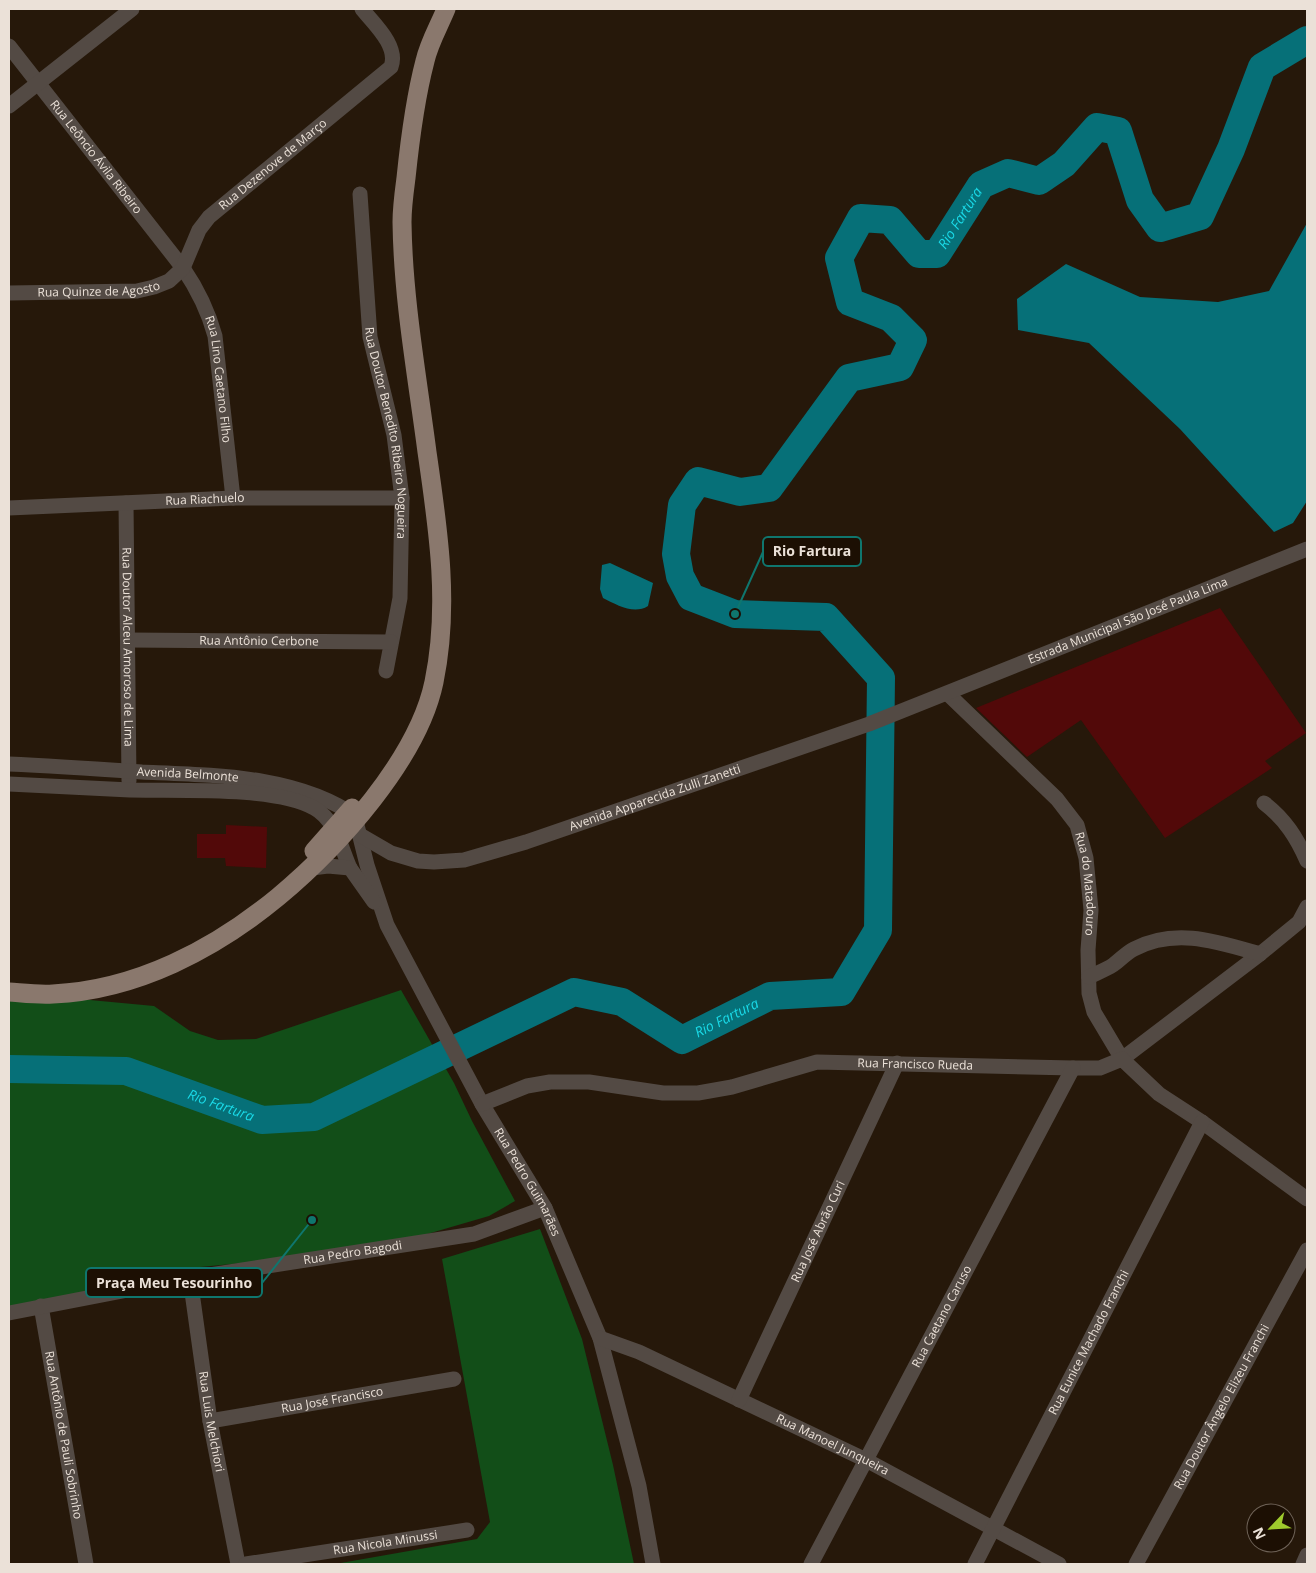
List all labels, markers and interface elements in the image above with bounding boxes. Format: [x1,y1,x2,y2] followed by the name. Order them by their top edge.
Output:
[46,96,146,217] street label: Rua Leôncio Ávila Ribeiro
[215,114,330,214] street label: Rua Dezenove de Março
[933,183,986,252] water label: Rio Fartura
[37,276,163,301] street label: Rua Quinze de Agosto
[201,313,236,444] street label: Rua Lino Caetano Filho
[361,326,411,539] street label: Rua Doutor Benedito Ribeiro Nogueira
[165,489,244,509] street label: Rua Riachuelo
[763,537,861,566] callout: Rio Fartura
[773,541,851,560] text: Rio Fartura
[118,547,138,747] street label: Rua Doutor Alceu Amoroso de Lima
[1025,573,1230,668] street label: Estrada Municipal São José Paula Lima
[199,632,319,649] street label: Rua Antônio Cerbone
[567,760,743,835] street label: Avenida Apparecida Zulli Zanetti
[136,763,240,786] street label: Avenida Belmonte
[1071,830,1100,936] street label: Rua do Matadouro
[691,993,762,1041] water label: Rio Fartura
[857,1054,973,1074] street label: Rua Francisco Rueda
[185,1084,257,1125] water label: Rio Fartura
[490,1124,565,1239] street label: Rua Pedro Guimarães
[786,1178,849,1285] street label: Rua José Abrão Curi
[302,1236,403,1268] street label: Rua Pedro Bagodi
[907,1262,975,1370] street label: Rua Caetano Caruso
[1044,1267,1133,1418] street label: Rua Eunice Machado Franchi
[86,1268,262,1297] callout: Praça Meu Tesourinho
[96,1273,252,1292] text: Praça Meu Tesourinho
[1169,1321,1273,1492] street label: Rua Doutor Ângelo Elizeu Franchi
[41,1350,87,1520] street label: Rua Antônio de Pauli Sobrinho
[195,1370,229,1473] street label: Rua Luis Melchiori
[280,1382,384,1417] street label: Rua José Francisco
[774,1410,892,1479] street label: Rua Manoel Junqueira
[1246,1503,1296,1553] north arrow
[1248,1525,1270,1543] text: N
[332,1526,439,1558] street label: Rua Nicola Minussi

